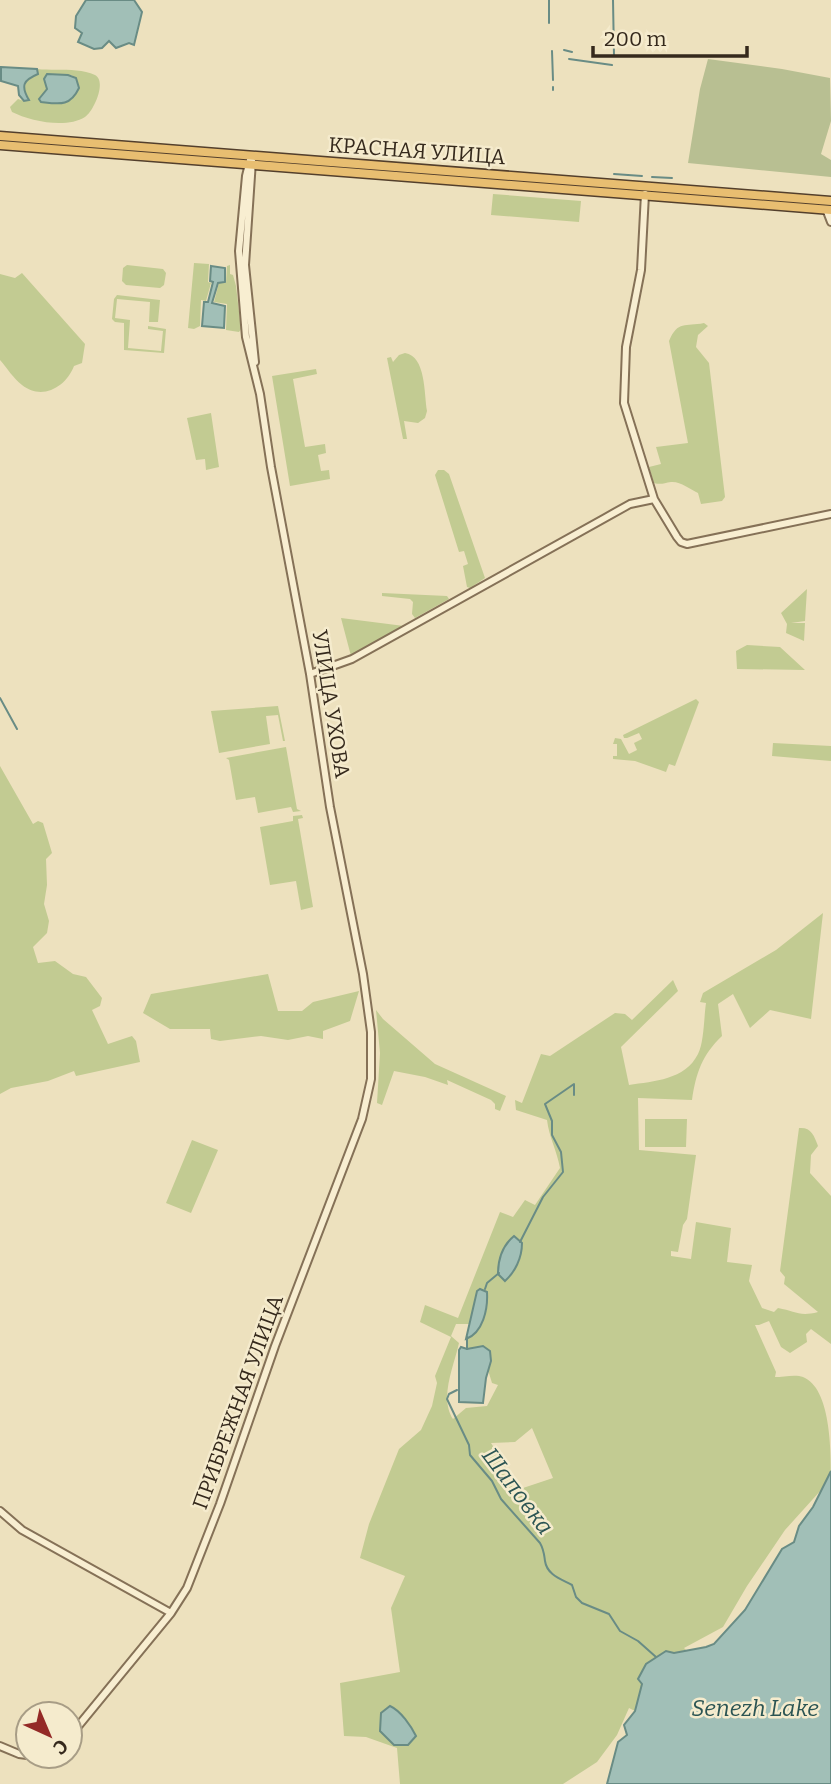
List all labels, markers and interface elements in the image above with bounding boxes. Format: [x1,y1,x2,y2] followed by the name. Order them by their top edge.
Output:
[593,14,747,58] scale bar
[604,26,667,52] text: 200 m
[328,132,506,170] street label: КРАСНАЯ УЛИЦА
[306,628,356,780] street label: УЛИЦА УХОВА
[187,1291,289,1513] street label: ПРИБРЕЖНАЯ УЛИЦА
[476,1442,560,1540] water label: Шаповка
[691,1694,819,1722] water label: Senezh Lake
[14,1700,84,1770] north arrow
[48,1734,73,1759] text: С

